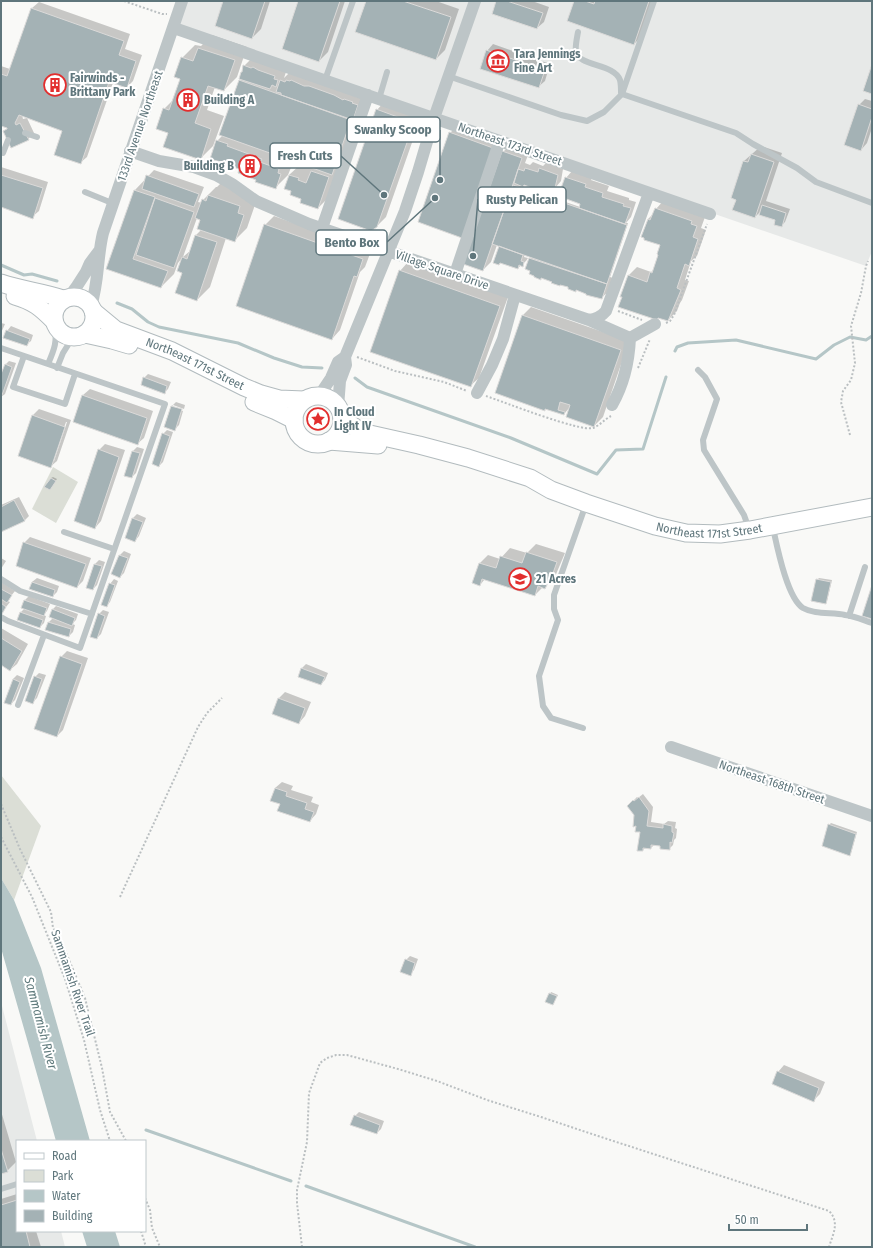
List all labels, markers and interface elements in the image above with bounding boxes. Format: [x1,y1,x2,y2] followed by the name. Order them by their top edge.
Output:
[514,47,581,75] place label: Tara Jennings Fine Art
[485,48,511,74] museum icon: Tara Jennings Fine Art
[114,69,166,183] street label: 133rd Avenue Northeast
[70,71,136,99] place label: Fairwinds - Brittany Park
[42,72,68,98] building icon: Fairwinds - Brittany Park
[175,87,201,113] building icon: Building A
[204,93,255,107] place label: Building A
[347,117,440,142] callout: Swanky Scoop
[456,120,564,168] street label: Northeast 173rd Street
[354,122,432,137] text: Swanky Scoop
[270,143,341,168] callout: Fresh Cuts
[277,148,333,163] text: Fresh Cuts
[237,153,263,179] building icon: Building B
[184,159,234,173] place label: Building B
[478,187,566,212] callout: Rusty Pelican
[486,192,558,207] text: Rusty Pelican
[316,230,387,255] callout: Bento Box
[325,235,380,250] text: Bento Box
[393,247,491,293] street label: Village Square Drive
[144,335,247,393] street label: Northeast 171st Street
[334,405,375,433] place label: In Cloud Light IV
[305,406,331,432] place icon: In Cloud Light IV
[655,519,764,541] street label: Northeast 171st Street
[507,566,533,592] school or university icon: 21 Acres
[535,572,577,586] place label: 21 Acres
[717,757,827,807] street label: Northeast 168th Street
[48,928,98,1038] street label: Sammamish River Trail
[21,974,61,1071] water label: Sammamish River
[16,1140,146,1232] legend
[52,1149,77,1163] text: Road
[52,1169,74,1183] text: Park
[52,1189,81,1203] text: Water
[729,1206,807,1232] scale bar
[52,1209,93,1223] text: Building
[735,1213,759,1227] text: 50 m

